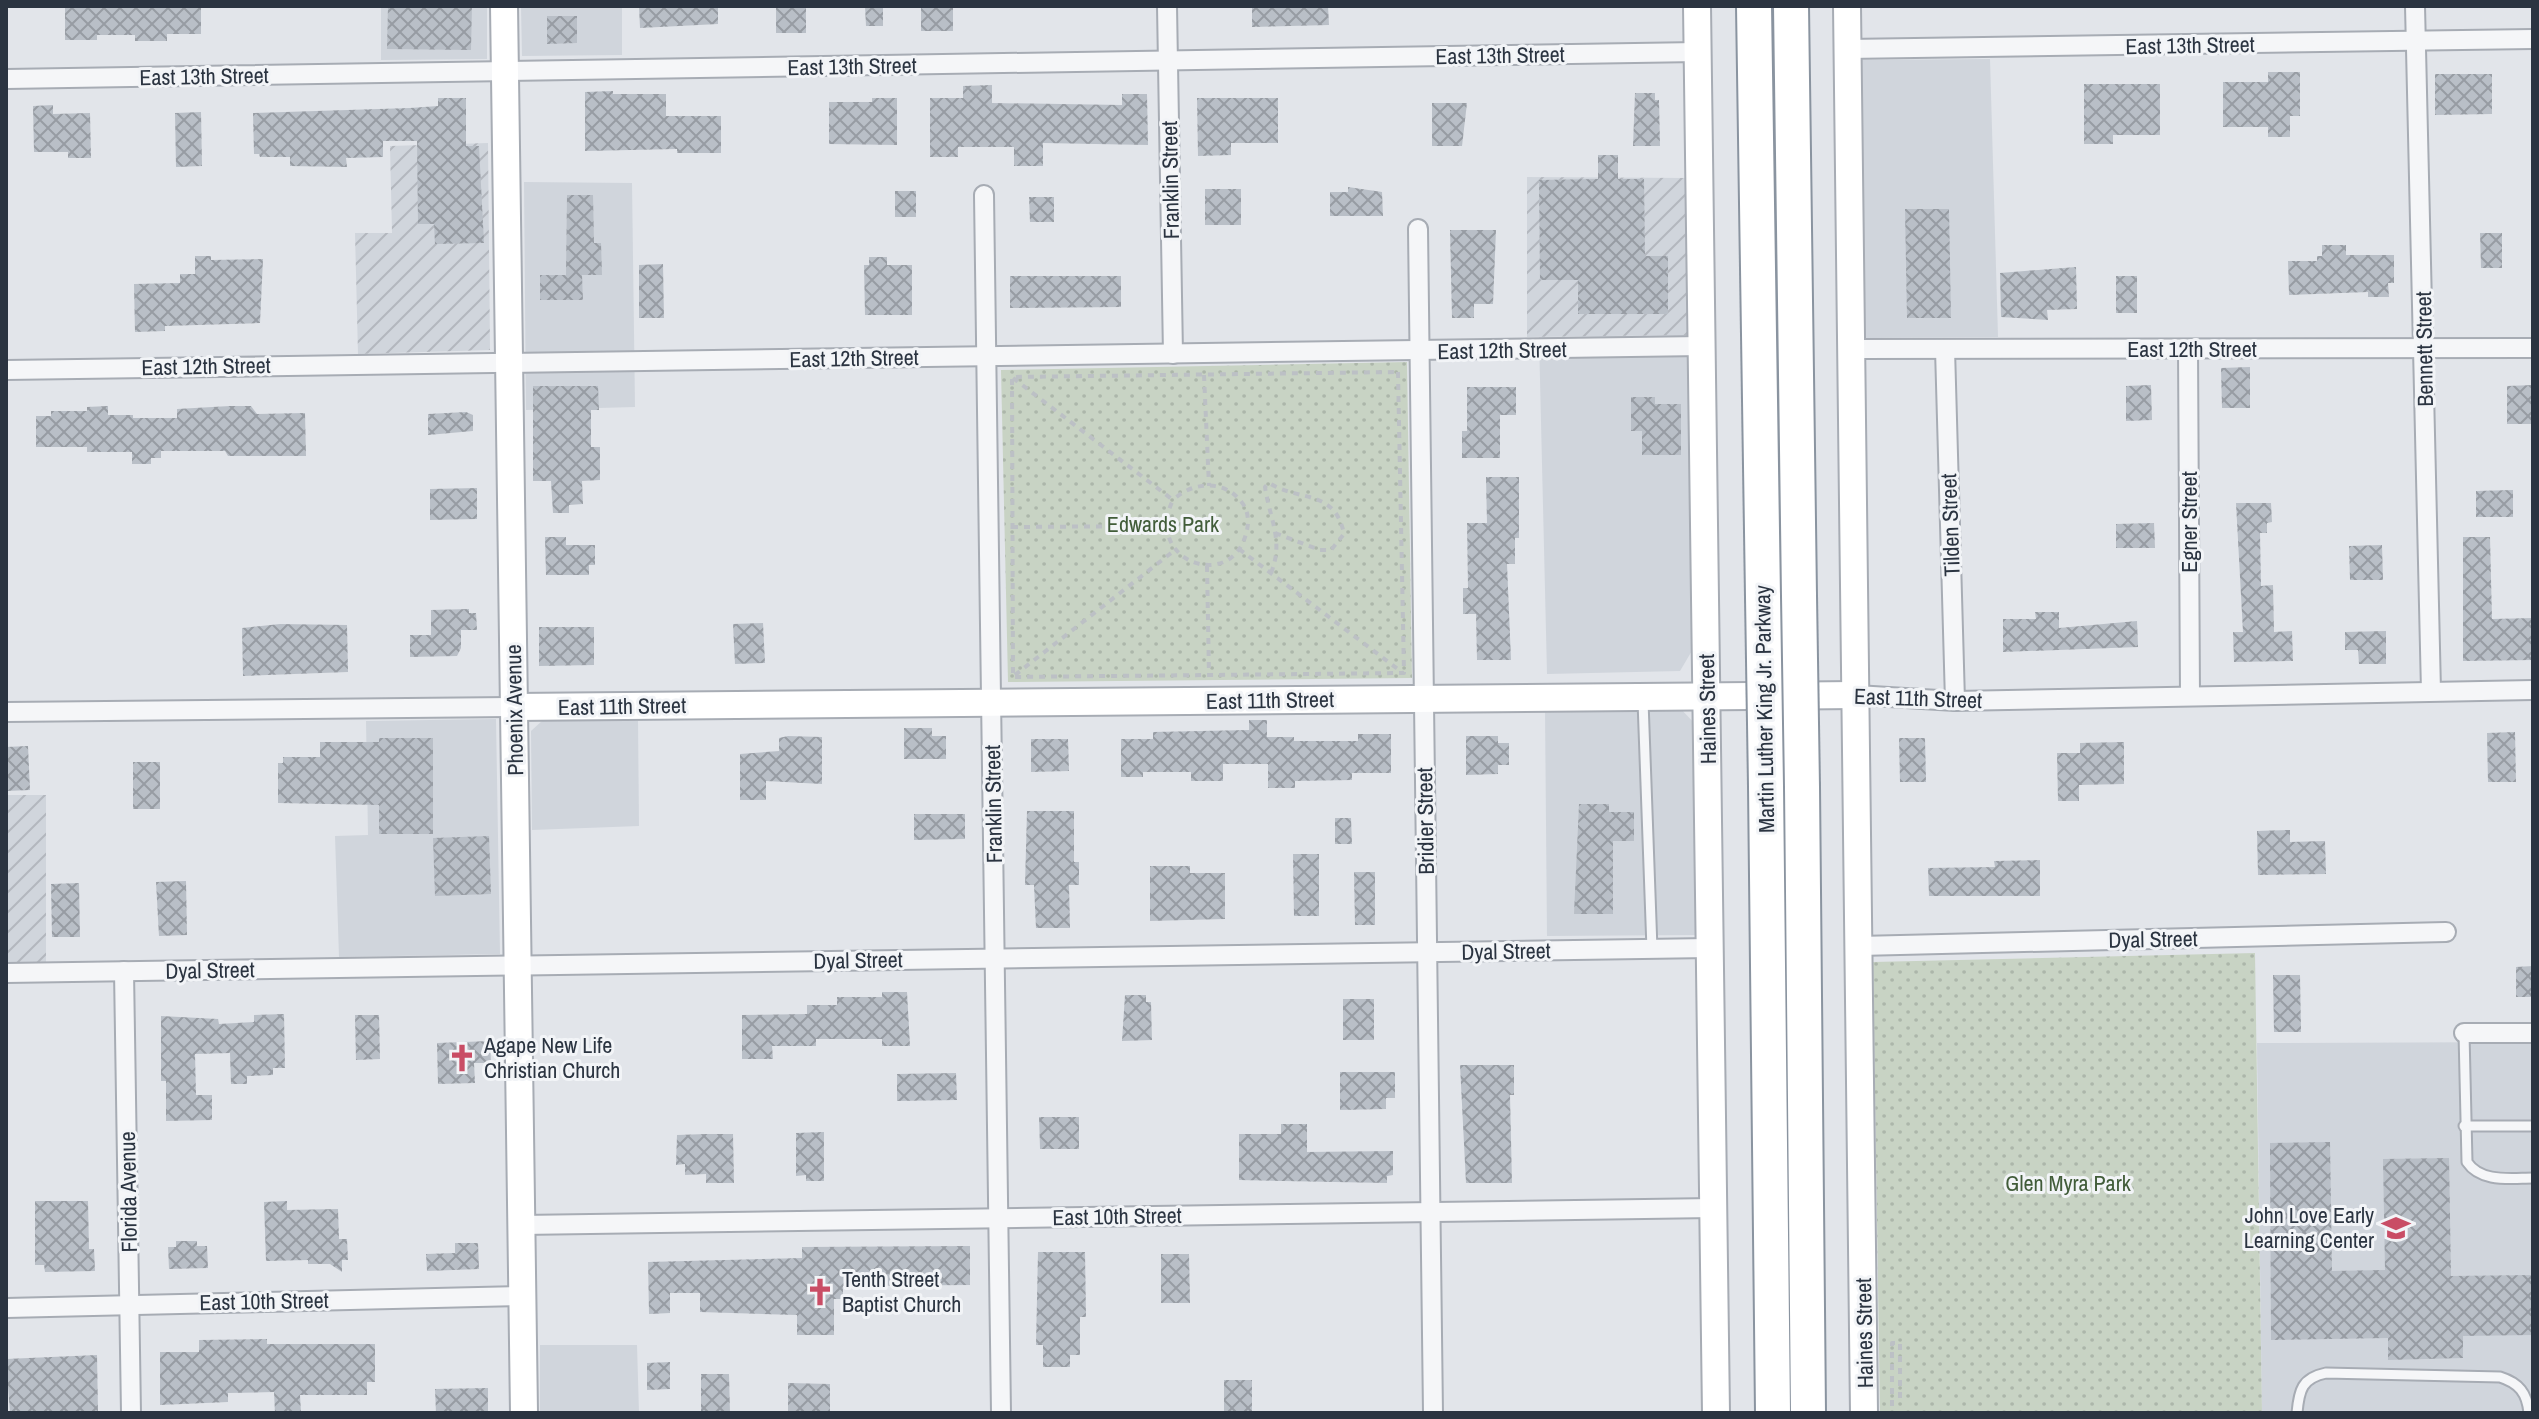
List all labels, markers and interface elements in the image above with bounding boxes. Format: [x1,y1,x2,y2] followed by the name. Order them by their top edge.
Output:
[2125,29,2255,61] street label: East 13th Street
[1435,39,1565,71] street label: East 13th Street
[787,50,917,82] street label: East 13th Street
[139,60,269,92] street label: East 13th Street
[1154,121,1186,239] street label: Franklin Street
[2408,291,2440,407] street label: Bennett Street
[1437,334,1567,366] street label: East 12th Street
[2127,334,2257,364] street label: East 12th Street
[789,342,919,374] street label: East 12th Street
[141,350,271,382] street label: East 12th Street
[2174,471,2204,573] street label: Egner Street
[1933,473,1967,577] street label: Tilden Street
[1107,509,1220,539] park label: Edwards Park
[1747,585,1781,833] street label: Martin Luther King Jr. Parkway
[498,644,530,776] street label: Phoenix Avenue
[1691,654,1723,764] street label: Haines Street
[1853,681,1983,715] street label: East 11th Street
[1206,684,1334,716] street label: East 11th Street
[558,690,686,722] street label: East 11th Street
[977,745,1009,863] street label: Franklin Street
[1409,767,1441,875] street label: Bridier Street
[2108,923,2198,955] street label: Dyal Street
[1461,935,1551,967] street label: Dyal Street
[813,944,903,976] street label: Dyal Street
[165,954,255,986] street label: Dyal Street
[483,1030,620,1085] place label: Agape New Life Christian Church
[447,1043,477,1073] church icon: Agape New Life Christian Church
[112,1131,144,1253] street label: Florida Avenue
[2005,1168,2132,1198] park label: Glen Myra Park
[1052,1200,1182,1232] street label: East 10th Street
[2244,1200,2374,1255] place label: John Love Early Learning Center
[2381,1213,2411,1243] school or university icon: John Love Early Learning Center
[842,1264,961,1319] place label: Tenth Street Baptist Church
[805,1277,835,1307] church icon: Tenth Street Baptist Church
[1848,1278,1880,1388] street label: Haines Street
[199,1285,329,1317] street label: East 10th Street

